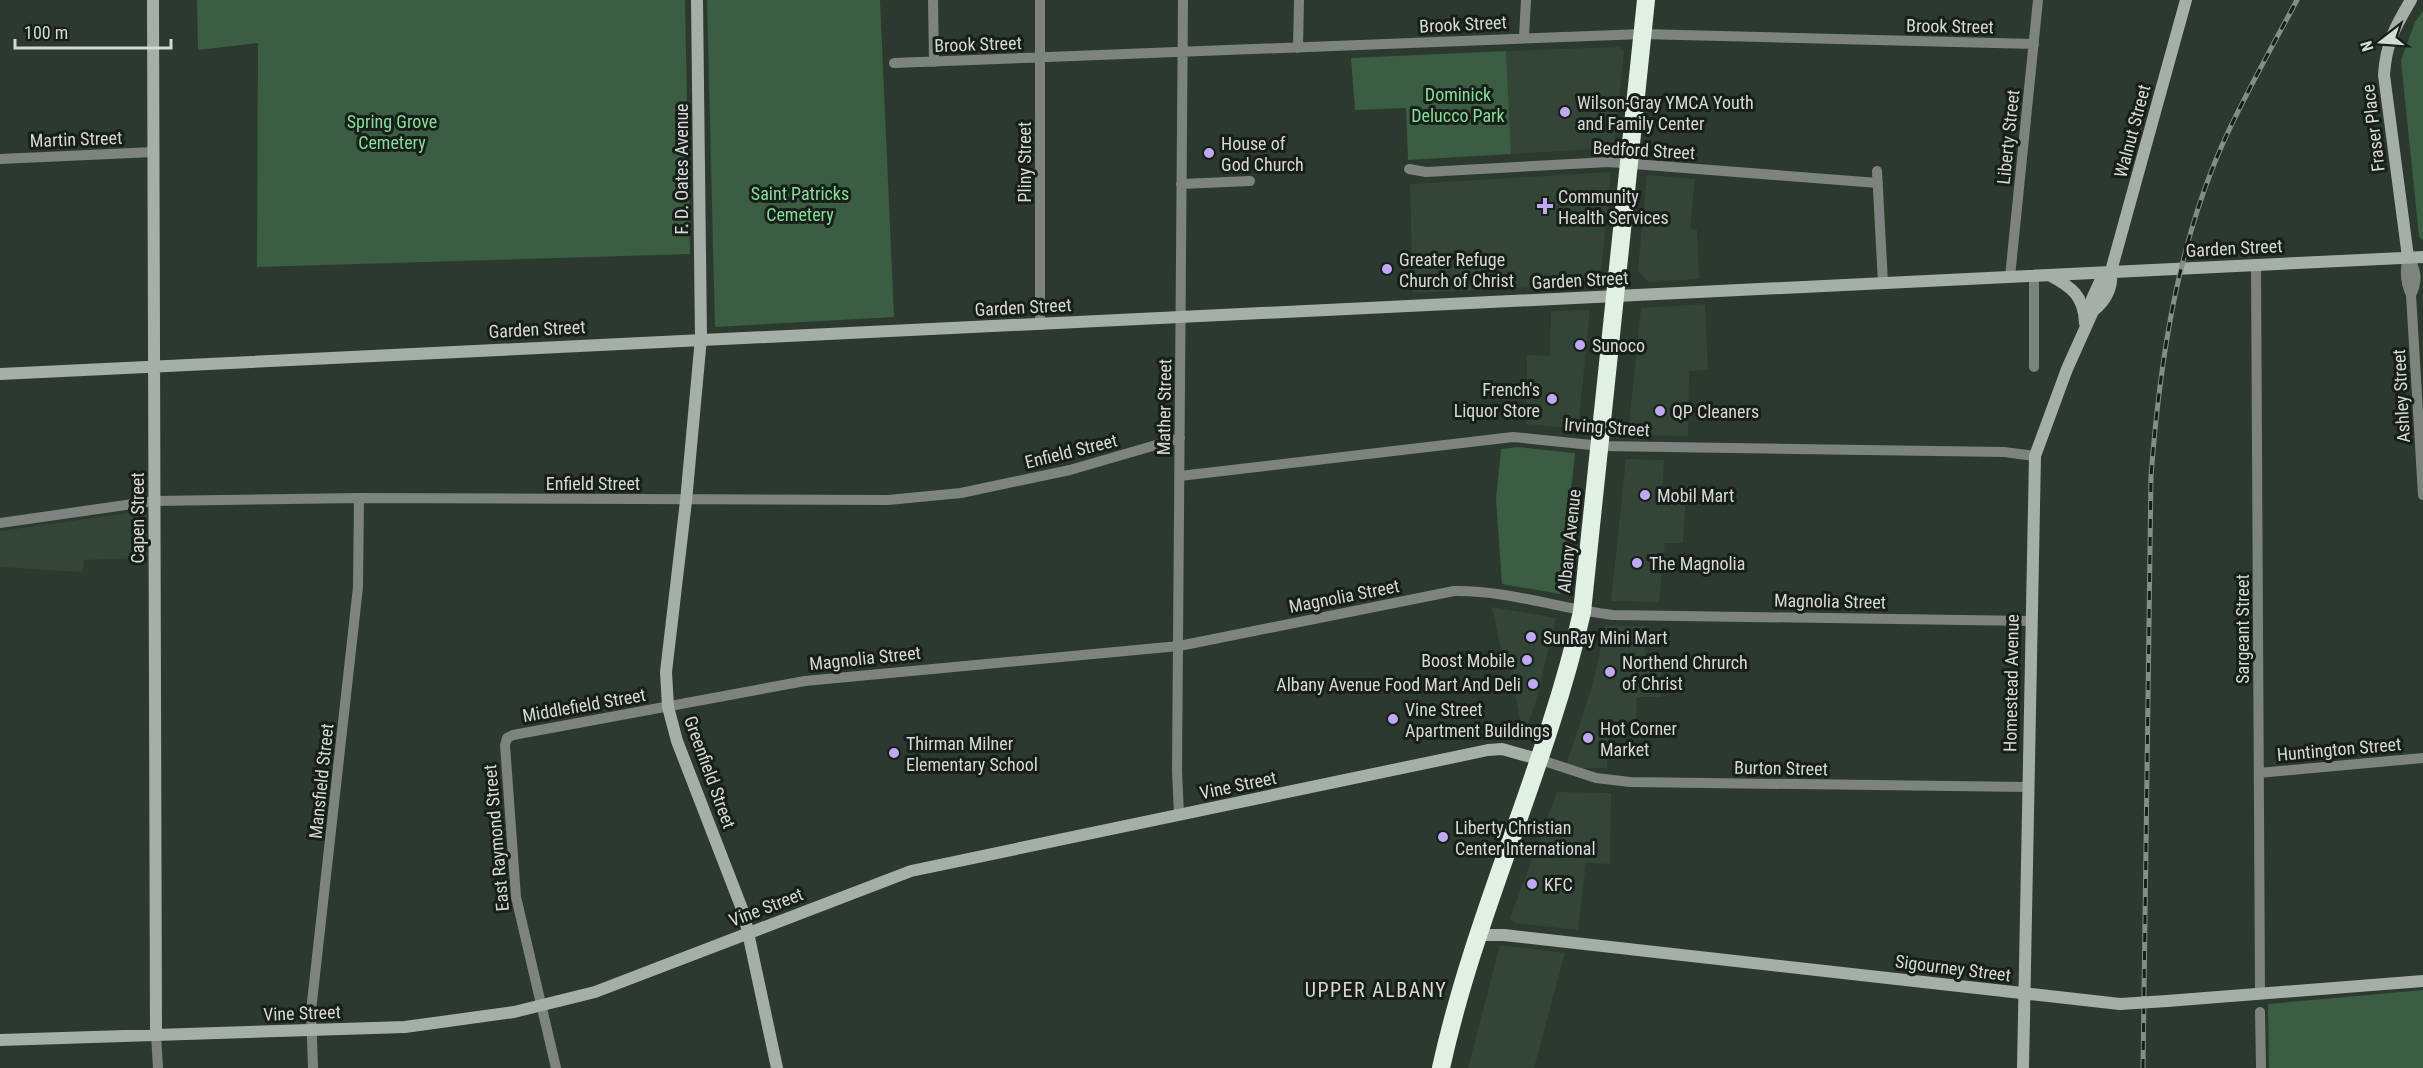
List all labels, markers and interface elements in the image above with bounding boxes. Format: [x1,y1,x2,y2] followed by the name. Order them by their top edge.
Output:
[1419,11,1507,37] street label: Brook Street
[15,12,171,50] scale bar
[2351,12,2411,72] north arrow
[1906,15,1994,37] street label: Brook Street
[24,22,68,43] text: 100 m
[934,32,1022,56] street label: Brook Street
[2357,39,2378,54] text: N
[2110,82,2154,180] street label: Walnut Street
[2357,83,2389,173] street label: Fraser Place
[1411,84,1505,126] park label: Dominick Delucco Park
[1993,89,2023,185] street label: Liberty Street
[1577,92,1754,134] place label: Wilson-Gray YMCA Youth and Family Center
[671,103,692,235] street label: F. D. Oates Avenue
[1558,105,1572,119] marker: Wilson-Gray YMCA Youth and Family Center
[347,111,437,153] park label: Spring Grove Cemetery
[1014,122,1035,202] street label: Pliny Street
[29,127,123,151] street label: Martin Street
[1221,133,1304,175] place label: House of God Church
[1592,137,1696,163] street label: Bedford Street
[1202,146,1216,160] marker: House of God Church
[751,183,849,225] park label: Saint Patricks Cemetery
[1558,186,1669,228] place label: Community Health Services
[1536,197,1554,215] marker: Community Health Services
[2185,235,2283,261] street label: Garden Street
[1399,249,1514,291] place label: Greater Refuge Church of Christ
[1380,262,1394,276] marker: Greater Refuge Church of Christ
[1531,267,1629,293] street label: Garden Street
[974,294,1072,320] street label: Garden Street
[488,316,586,342] street label: Garden Street
[1592,335,1645,356] place label: Sunoco
[1573,338,1587,352] marker: Sunoco
[2388,349,2414,443] street label: Ashley Street
[1153,359,1175,455] street label: Mather Street
[1454,379,1540,421] place label: French's Liquor Store
[1545,392,1559,406] marker: French's Liquor Store
[1672,401,1759,422] place label: QP Cleaners
[1653,404,1667,418] marker: QP Cleaners
[1563,414,1651,440] street label: Irving Street
[1023,429,1119,473] street label: Enfield Street
[127,472,148,564] street label: Capen Street
[546,473,640,494] street label: Enfield Street
[1657,485,1734,506] place label: Mobil Mart
[1553,488,1585,594] street label: Albany Avenue
[1638,488,1652,502] marker: Mobil Mart
[1649,553,1745,574] place label: The Magnolia
[1630,556,1644,570] marker: The Magnolia
[2232,574,2253,684] street label: Sargeant Street
[1287,575,1401,617] street label: Magnolia Street
[1774,590,1886,612] street label: Magnolia Street
[1999,614,2023,752] street label: Homestead Avenue
[1543,627,1668,648] place label: SunRay Mini Mart
[1524,630,1538,644] marker: SunRay Mini Mart
[808,642,922,674] street label: Magnolia Street
[1421,650,1515,671] place label: Boost Mobile
[1622,652,1748,694] place label: Northend Chrurch of Christ
[1520,653,1534,667] marker: Boost Mobile
[1603,665,1617,679] marker: Northend Chrurch of Christ
[1276,674,1521,695] place label: Albany Avenue Food Mart And Deli
[1526,677,1540,691] marker: Albany Avenue Food Mart And Deli
[521,684,647,726] street label: Middlefield Street
[1405,699,1550,741] place label: Vine Street Apartment Buildings
[1386,712,1400,726] marker: Vine Street Apartment Buildings
[680,713,740,831] street label: Greenfield Street
[1600,718,1678,760] place label: Hot Corner Market
[305,722,337,840] street label: Mansfield Street
[1581,731,1595,745] marker: Hot Corner Market
[906,733,1038,775] place label: Thirman Milner Elementary School
[2276,733,2402,765] street label: Huntington Street
[887,746,901,760] marker: Thirman Milner Elementary School
[1734,757,1828,779] street label: Burton Street
[479,764,513,912] street label: East Raymond Street
[1198,767,1278,803] street label: Vine Street
[1455,817,1596,859] place label: Liberty Christian Center International
[1436,830,1450,844] marker: Liberty Christian Center International
[1544,874,1573,895] place label: KFC
[1525,877,1539,891] marker: KFC
[726,883,806,931] street label: Vine Street
[1894,950,2012,986] street label: Sigourney Street
[1305,978,1447,1002] district label: UPPER ALBANY
[263,1001,341,1025] street label: Vine Street

